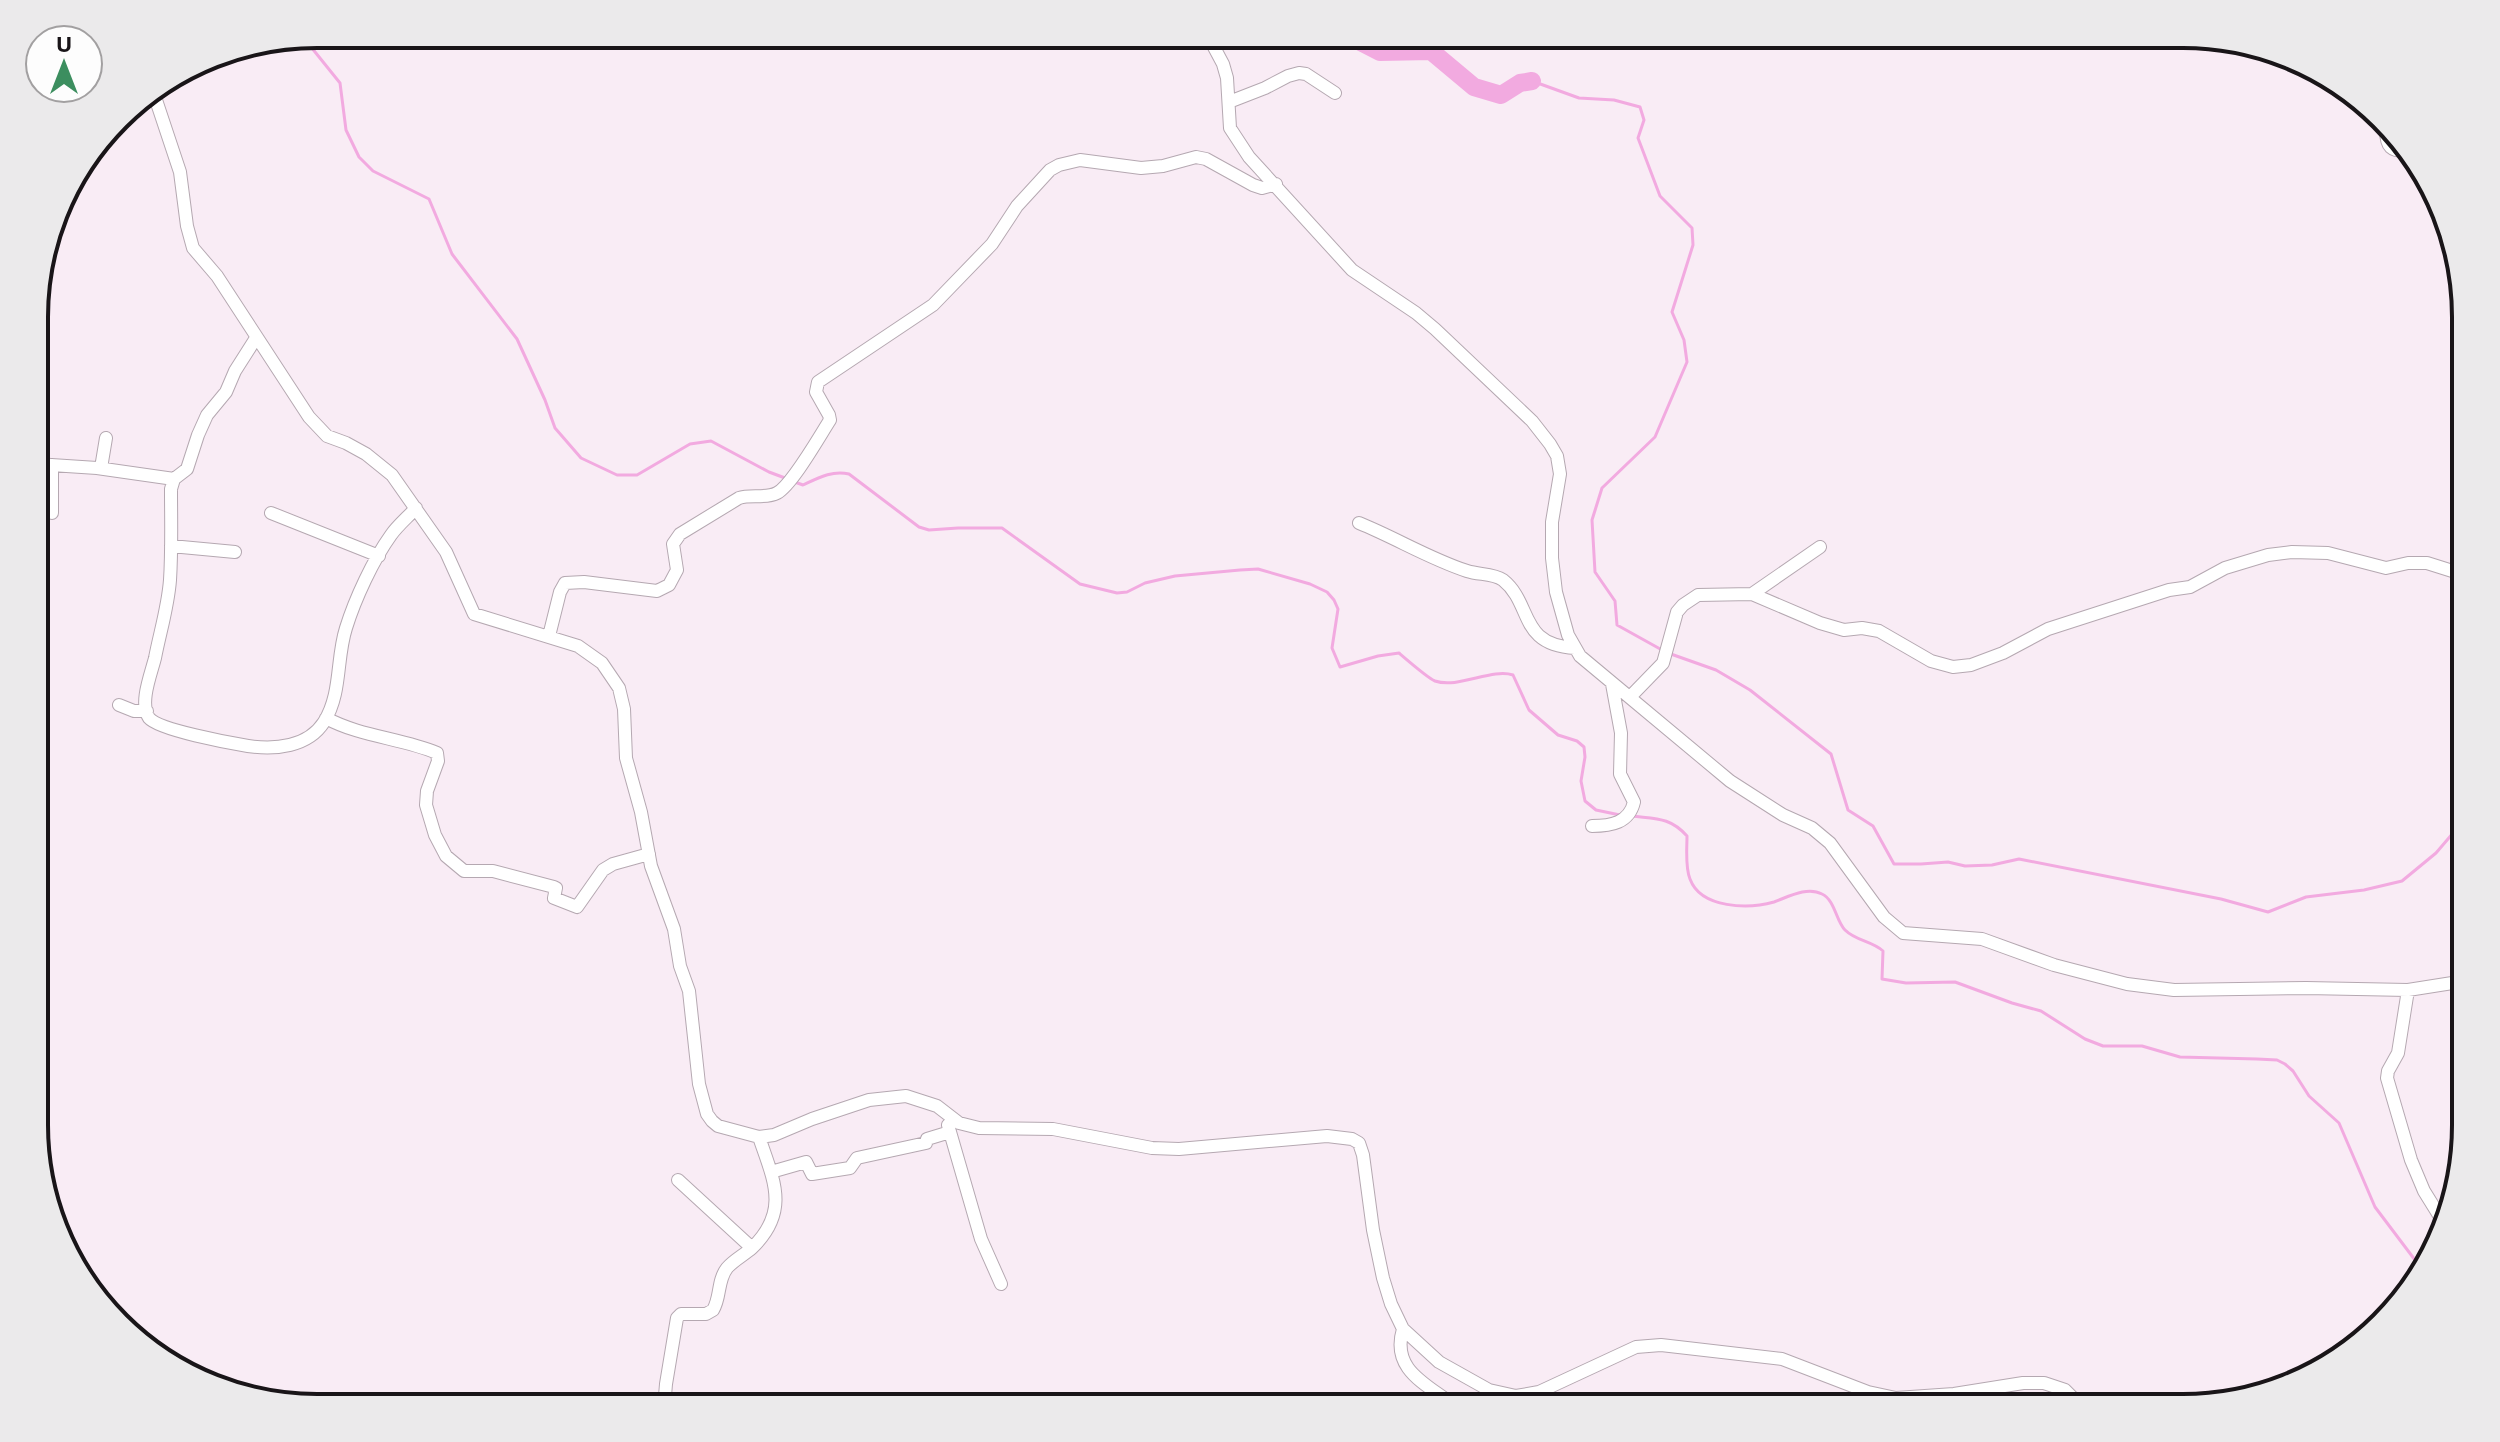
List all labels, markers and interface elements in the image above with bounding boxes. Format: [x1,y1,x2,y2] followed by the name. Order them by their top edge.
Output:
[24,24,104,104] north arrow
[56,28,72,58] text: U

